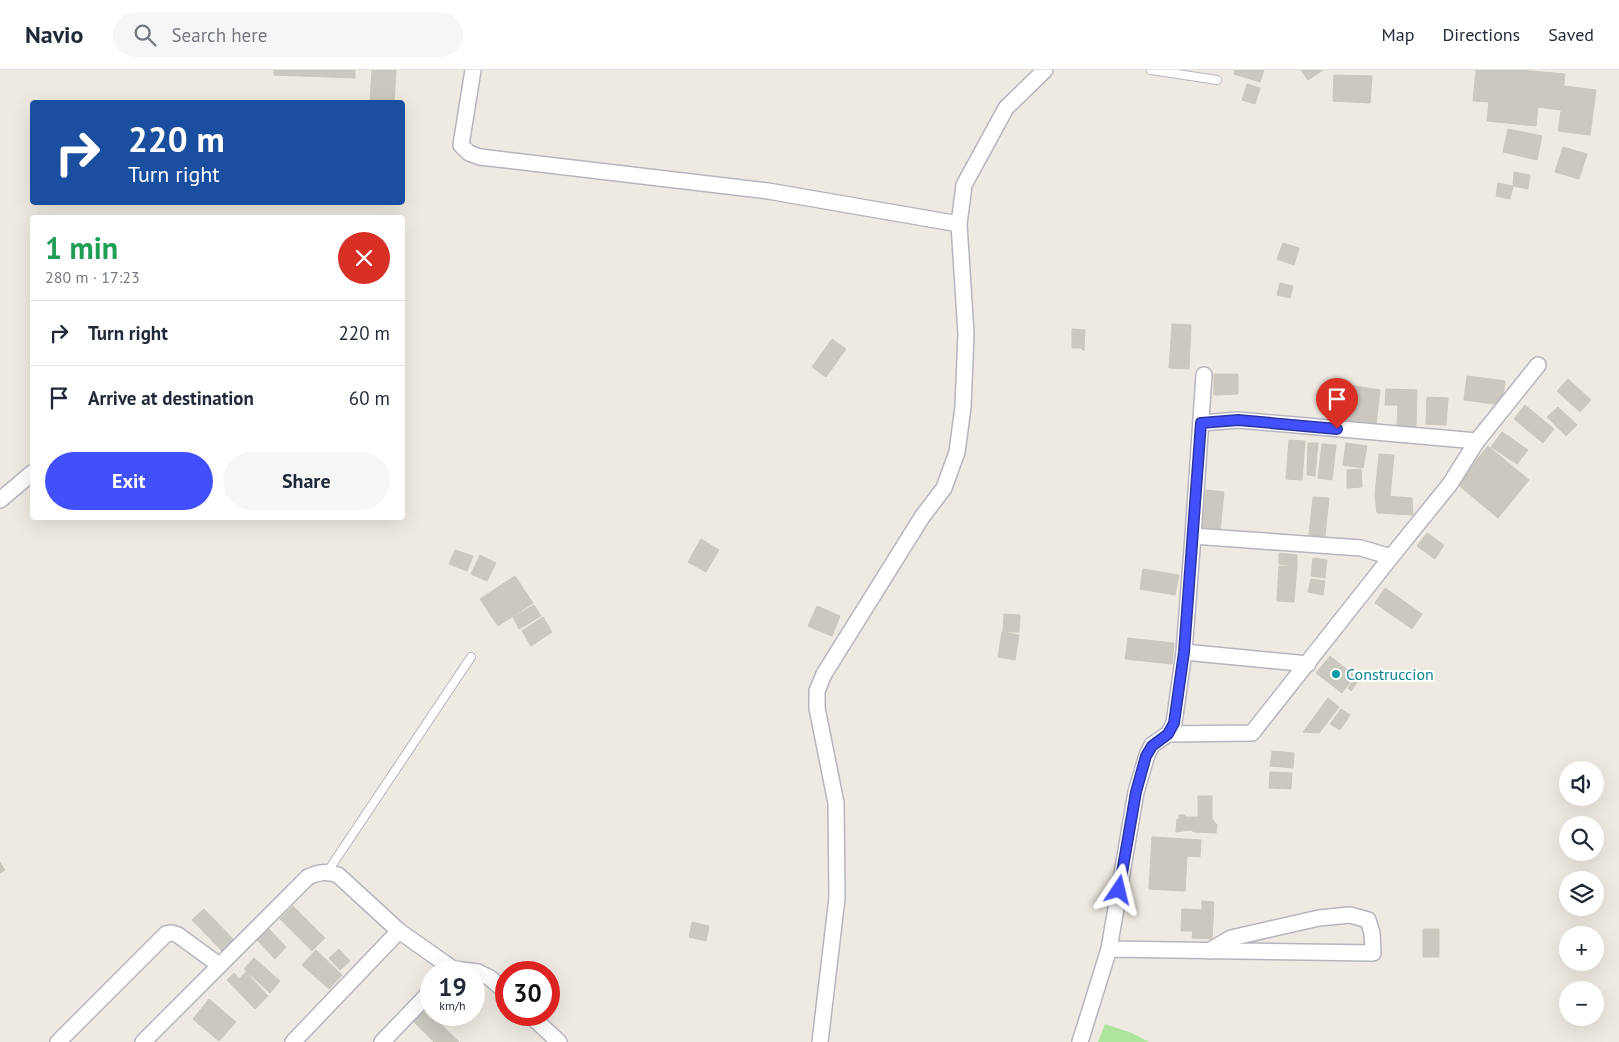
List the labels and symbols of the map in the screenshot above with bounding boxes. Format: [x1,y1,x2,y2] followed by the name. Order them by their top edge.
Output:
[1316,378,1358,429] pin
[1346,664,1434,684] place label: Construccion
[1330,668,1342,680] marker: Construccion
[1092,863,1144,915] position arrow
[495,961,560,1026] speed limit sign: 30

